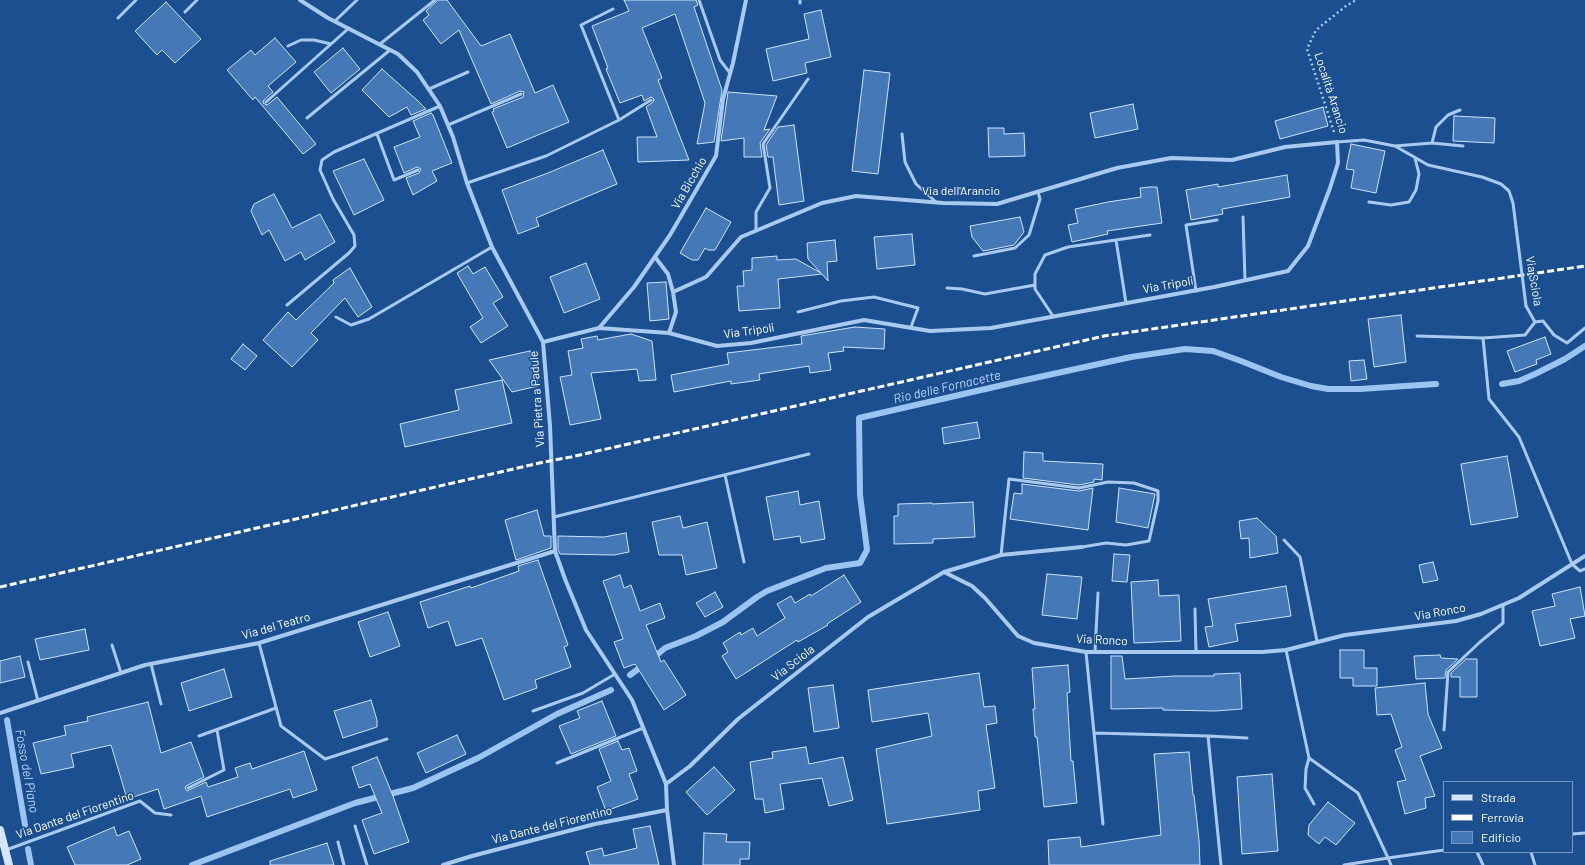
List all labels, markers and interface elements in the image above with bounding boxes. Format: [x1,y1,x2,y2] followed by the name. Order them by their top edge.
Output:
[1311,51,1351,135] street label: Località Arancio
[668,154,710,212] street label: Via Bicchio
[922,184,1000,198] street label: Via dell'Arancio
[1523,255,1545,307] street label: Via Sciola
[1142,273,1194,297] street label: Via Tripoli
[723,320,775,342] street label: Via Tripoli
[526,350,548,448] street label: Via Pietra a Padule
[892,367,1002,407] water label: Rio delle Fornacette
[1413,600,1467,624] street label: Via Ronco
[240,609,312,643] street label: Via del Teatro
[1076,631,1128,649] street label: Via Ronco
[769,642,817,684] street label: Via Sciola
[12,728,42,814] water label: Fosso del Piano
[1443,781,1573,853] legend
[14,788,136,842] street label: Via Dante del Fiorentino
[1481,790,1516,804] text: Strada
[490,803,614,847] street label: Via Dante del Fiorentino
[1481,810,1524,824] text: Ferrovia
[1481,830,1521,844] text: Edificio

